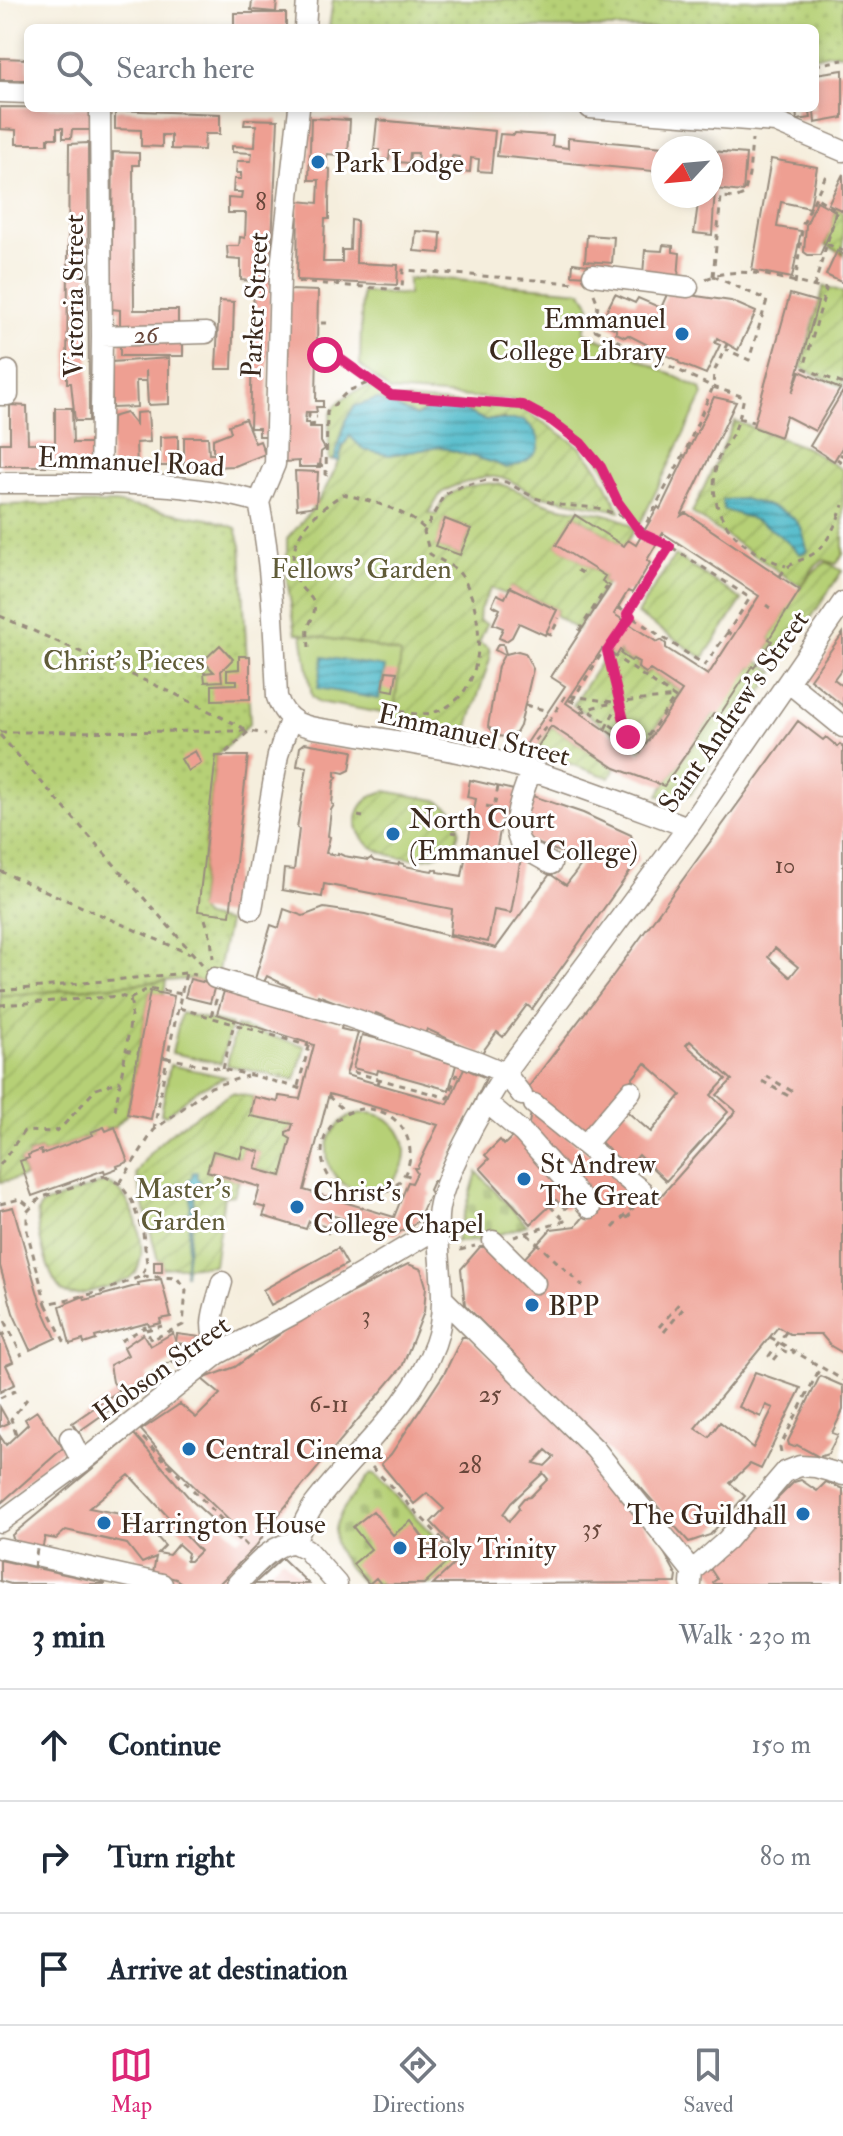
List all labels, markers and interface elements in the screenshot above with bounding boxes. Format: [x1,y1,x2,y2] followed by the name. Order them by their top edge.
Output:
[24,24,819,112] search box
[52,46,96,90] icon: search
[116,50,255,87] text: Search here
[651,136,723,208] north arrow
[334,146,464,181] place label: Park Lodge
[309,153,327,171] marker: Park Lodge
[255,187,267,218] house number: 8
[57,214,92,378] street label: Victoria Street
[234,231,277,379] street label: Parker Street
[489,302,667,369] place label: Emmanuel College Library
[134,320,160,351] house number: 26
[673,325,691,343] marker: Emmanuel College Library
[307,337,343,373] route start
[37,440,226,485] street label: Emmanuel Road
[270,552,452,587] park label: Fellows' Garden
[651,604,817,820] street label: Saint Andrew's Street
[43,644,205,679] park label: Christ's Pieces
[374,696,573,775] street label: Emmanuel Street
[610,719,646,755] route end
[409,802,638,869] place label: North Court (Emmanuel College)
[384,825,402,843] marker: North Court (Emmanuel College)
[775,850,795,881] house number: 10
[540,1147,659,1214] place label: St Andrew The Great
[515,1170,533,1188] marker: St Andrew The Great
[135,1172,231,1239] park label: Master's Garden
[313,1175,484,1242] place label: Christ's College Chapel
[288,1198,306,1216] marker: Christ's College Chapel
[548,1289,599,1324] place label: BPP
[523,1296,541,1314] marker: BPP
[361,1300,371,1331] house number: 3
[87,1308,237,1431] street label: Hobson Street
[479,1379,502,1410] house number: 25
[309,1389,349,1420] house number: 6-11
[205,1433,383,1468] place label: Central Cinema
[180,1440,198,1458] marker: Central Cinema
[458,1450,482,1481] house number: 28
[627,1498,787,1533] place label: The Guildhall
[794,1505,812,1523] marker: The Guildhall
[120,1507,326,1542] place label: Harrington House
[582,1513,602,1544] house number: 35
[95,1514,113,1532] marker: Harrington House
[416,1532,557,1567] place label: Holy Trinity
[391,1539,409,1557] marker: Holy Trinity
[32,1615,105,1658] text: 3 min
[679,1620,811,1652] text: Walk · 230 m
[32,1723,76,1767] icon: ahead
[108,1727,221,1764] text: Continue
[752,1729,811,1761] text: 150 m
[32,1835,76,1879] icon: right
[108,1839,235,1876] text: Turn right
[760,1841,811,1873] text: 80 m
[32,1947,76,1991] icon: arrive
[108,1951,348,1988] text: Arrive at destination
[109,2043,153,2119] tab: Map
[372,2043,465,2119] tab: Directions
[683,2043,734,2119] tab: Saved

